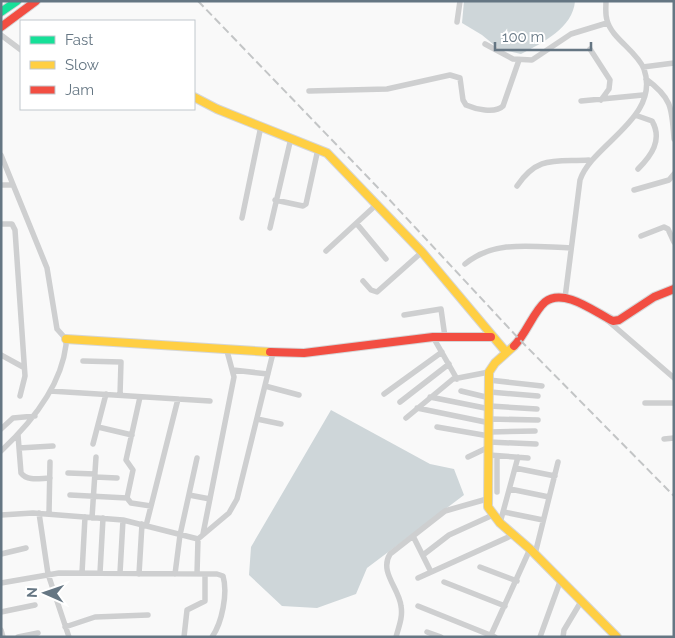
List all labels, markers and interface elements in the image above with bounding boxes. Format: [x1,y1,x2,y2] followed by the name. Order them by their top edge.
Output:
[20,20,195,110] legend
[495,20,591,52] scale bar
[502,28,544,46] text: 100 m
[65,31,93,49] text: Fast
[65,56,99,74] text: Slow
[65,81,94,99] text: Jam
[20,568,70,618] north arrow
[24,587,40,598] text: N

